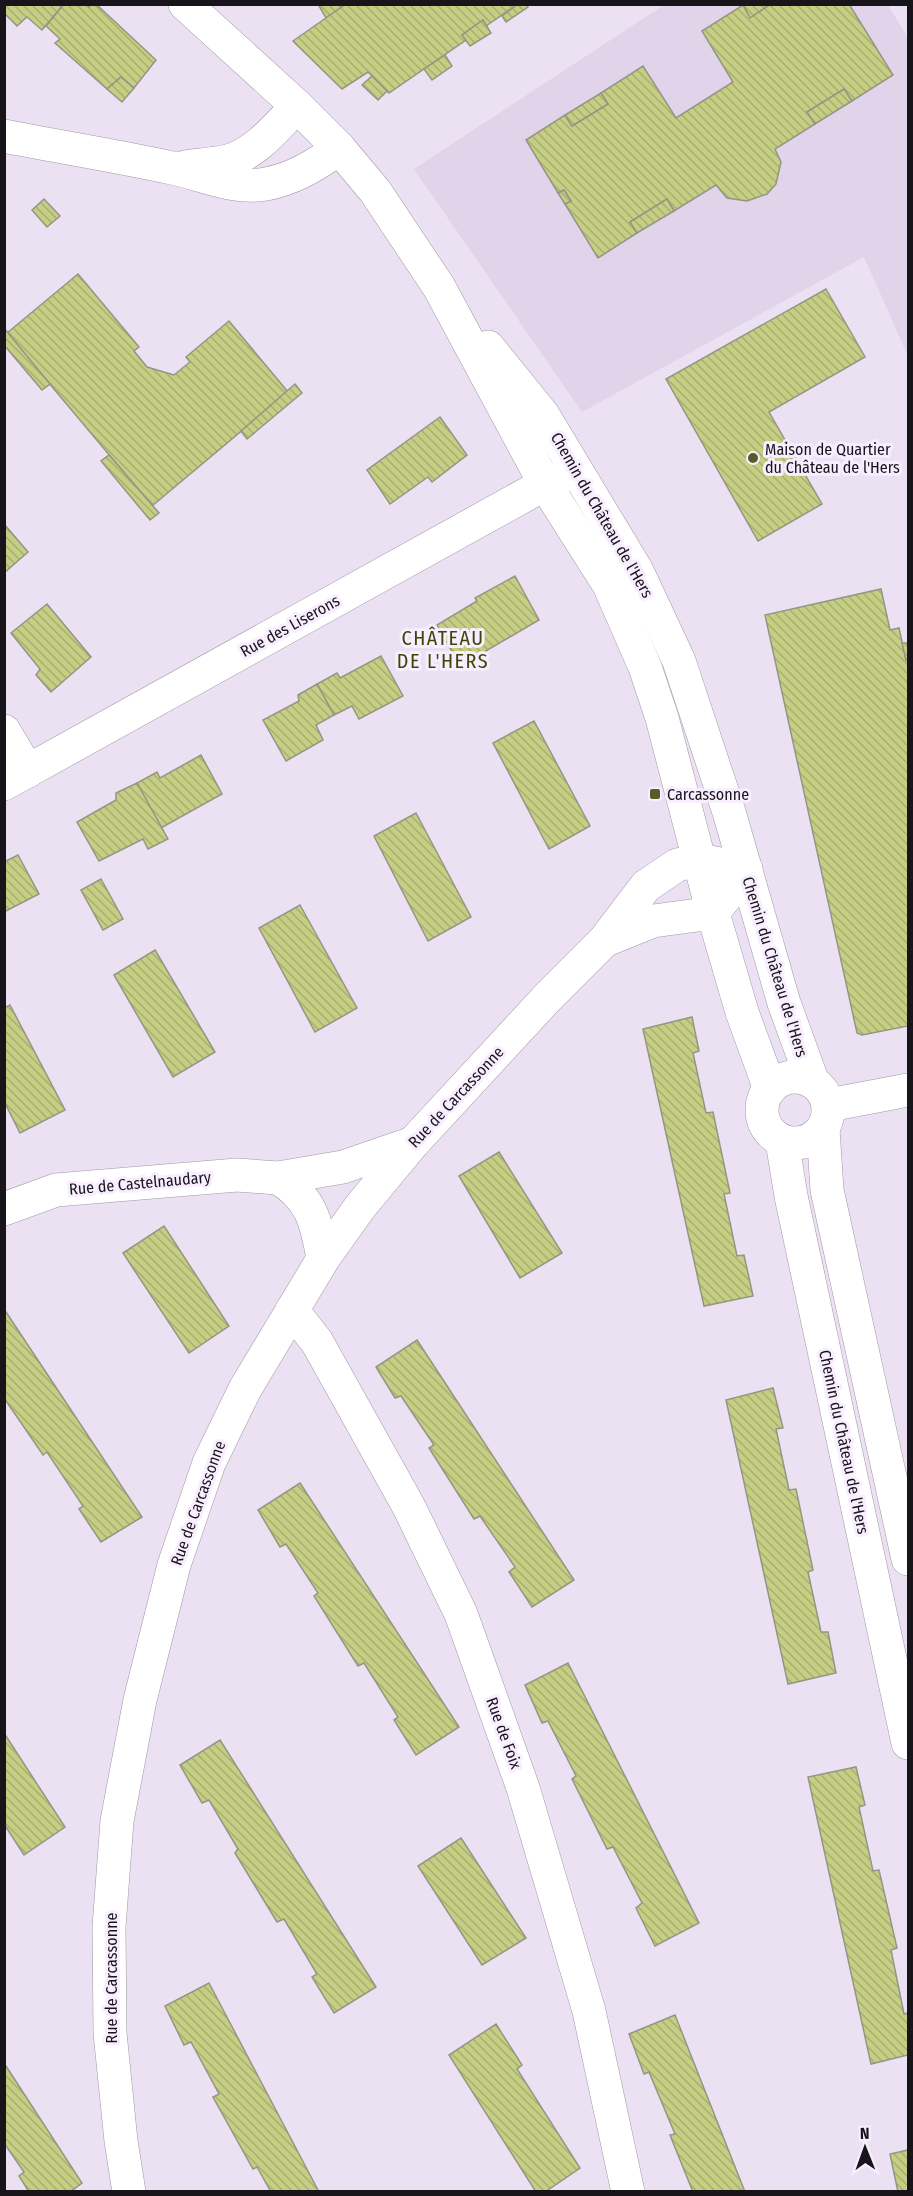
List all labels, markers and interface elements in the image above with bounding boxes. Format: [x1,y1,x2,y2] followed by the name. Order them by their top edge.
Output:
[547,429,657,601] street label: Chemin du Château de l'Hers
[765,440,900,477] place label: Maison de Quartier du Château de l'Hers
[746,451,760,465] marker: Maison de Quartier du Château de l'Hers
[237,591,343,661] street label: Rue des Liserons
[397,626,489,673] district label: CHÂTEAU DE L'HERS
[667,785,749,804] place label: Carcassonne
[648,787,662,801] marker: Carcassonne
[738,874,812,1060] street label: Chemin du Château de l'Hers
[404,1043,508,1151] street label: Rue de Carcassonne
[68,1167,213,1199] street label: Rue de Castelnaudary
[815,1348,873,1536] street label: Chemin du Château de l'Hers
[167,1438,229,1568] street label: Rue de Carcassonne
[482,1695,526,1771] street label: Rue de Foix
[102,1912,121,2044] street label: Rue de Carcassonne
[835,2118,895,2178] north arrow
[860,2124,870,2143] text: N

